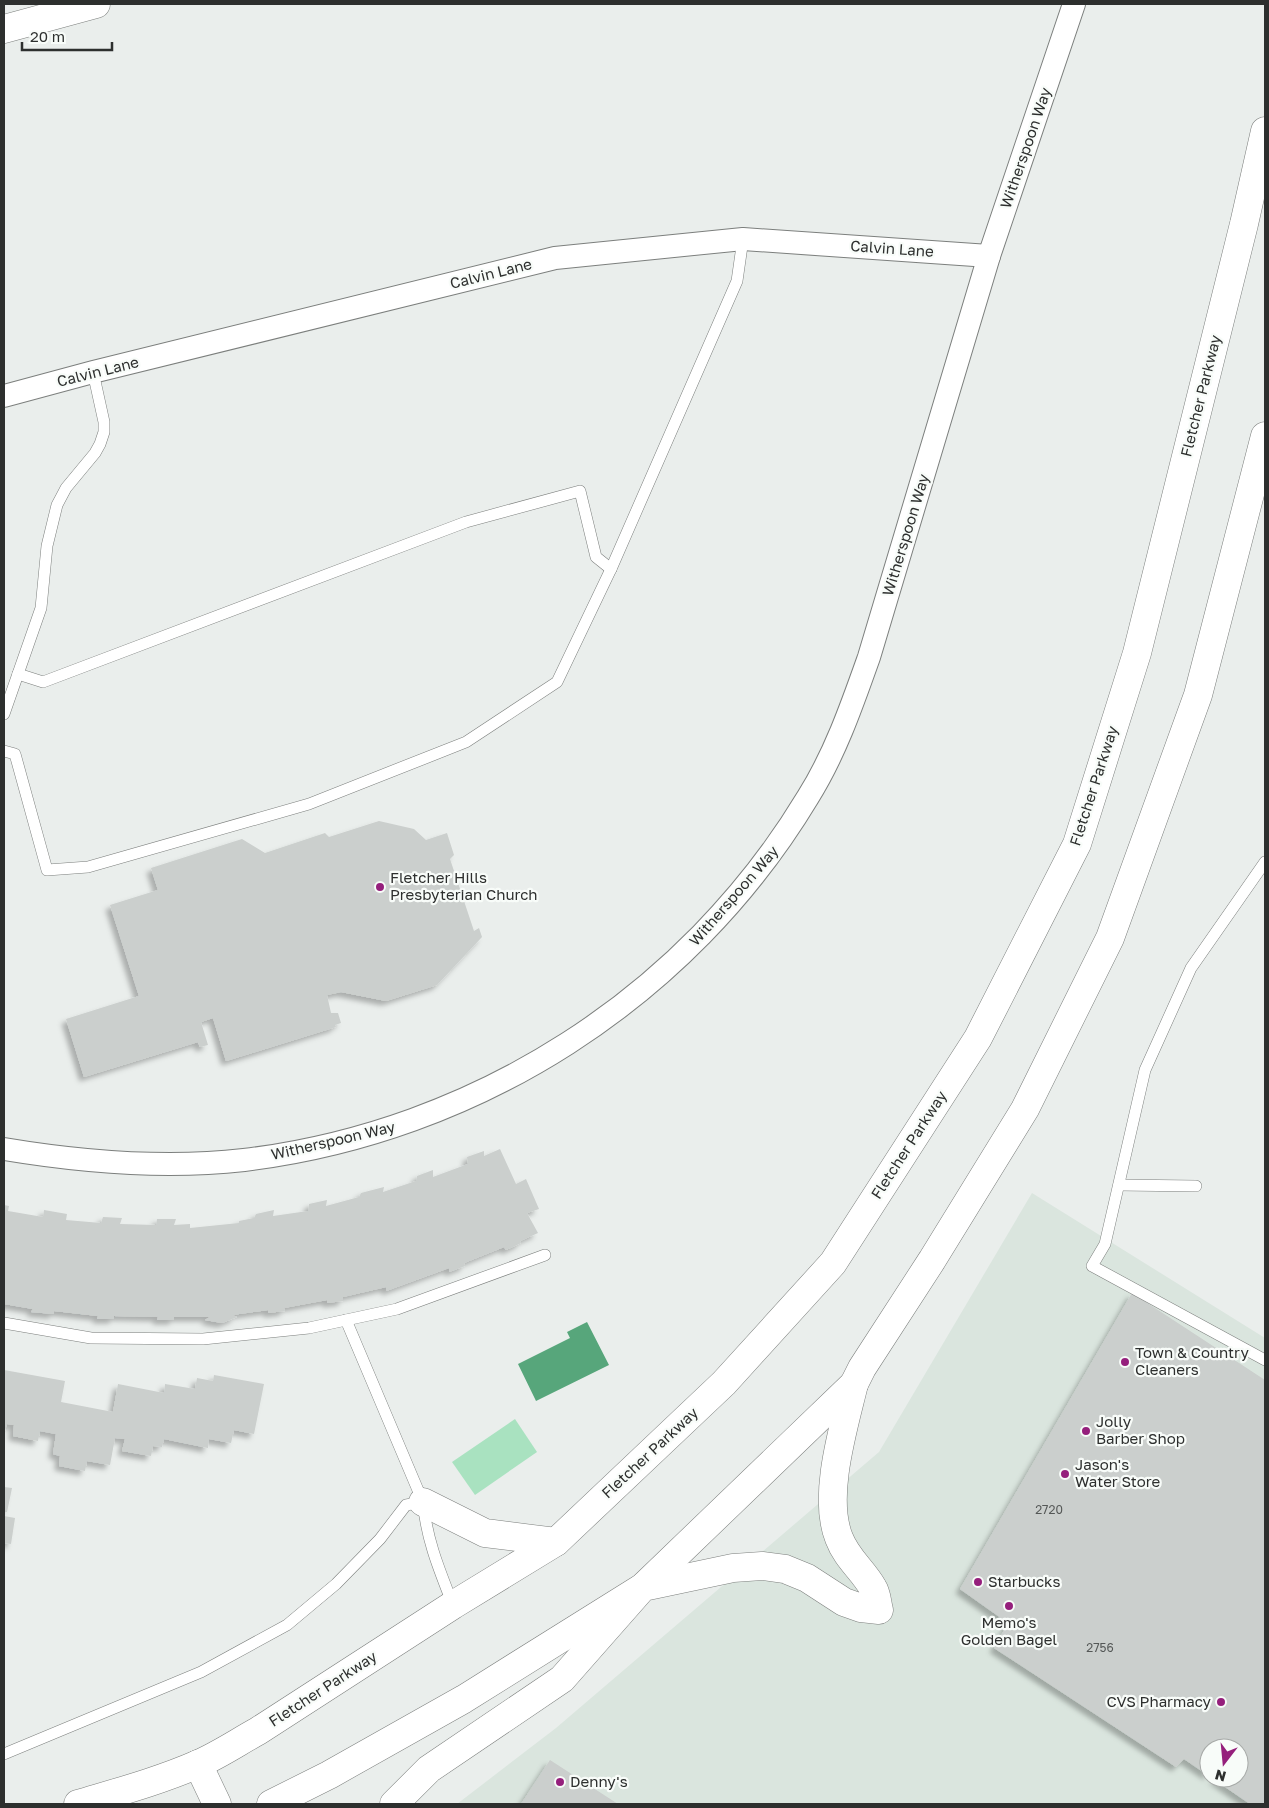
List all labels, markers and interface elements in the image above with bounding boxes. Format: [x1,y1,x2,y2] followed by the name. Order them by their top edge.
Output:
[22,20,112,52] scale bar
[30,27,65,45] text: 20 m
[996,84,1054,211] street label: Witherspoon Way
[850,236,935,260] street label: Calvin Lane
[448,254,534,292] street label: Calvin Lane
[1176,332,1224,459] street label: Fletcher Parkway
[55,352,141,390] street label: Calvin Lane
[878,471,932,598] street label: Witherspoon Way
[1065,723,1121,848] street label: Fletcher Parkway
[685,841,782,949] street label: Witherspoon Way
[390,868,538,903] place label: Fletcher Hills Presbyterian Church
[374,881,386,893] marker: Fletcher Hills Presbyterian Church
[867,1087,950,1202] street label: Fletcher Parkway
[269,1117,397,1163] street label: Witherspoon Way
[1135,1343,1249,1378] place label: Town & Country Cleaners
[1119,1356,1131,1368] marker: Town & Country Cleaners
[597,1403,702,1501] street label: Fletcher Parkway
[1096,1412,1185,1447] place label: Jolly Barber Shop
[1080,1425,1092,1437] marker: Jolly Barber Shop
[1075,1455,1160,1490] place label: Jason's Water Store
[1059,1468,1071,1480] marker: Jason's Water Store
[1035,1502,1063,1517] house number: 2720
[988,1572,1061,1590] place label: Starbucks
[972,1576,984,1588] marker: Starbucks
[1003,1600,1015,1612] marker: Memo's Golden Bagel
[961,1613,1057,1648] place label: Memo's Golden Bagel
[1086,1640,1114,1655] house number: 2756
[265,1646,380,1730] street label: Fletcher Parkway
[1107,1692,1212,1710] place label: CVS Pharmacy
[1215,1696,1227,1708] marker: CVS Pharmacy
[1199,1738,1249,1788] north arrow
[1213,1766,1228,1786] text: N
[570,1772,628,1790] place label: Denny's
[554,1776,566,1788] marker: Denny's

